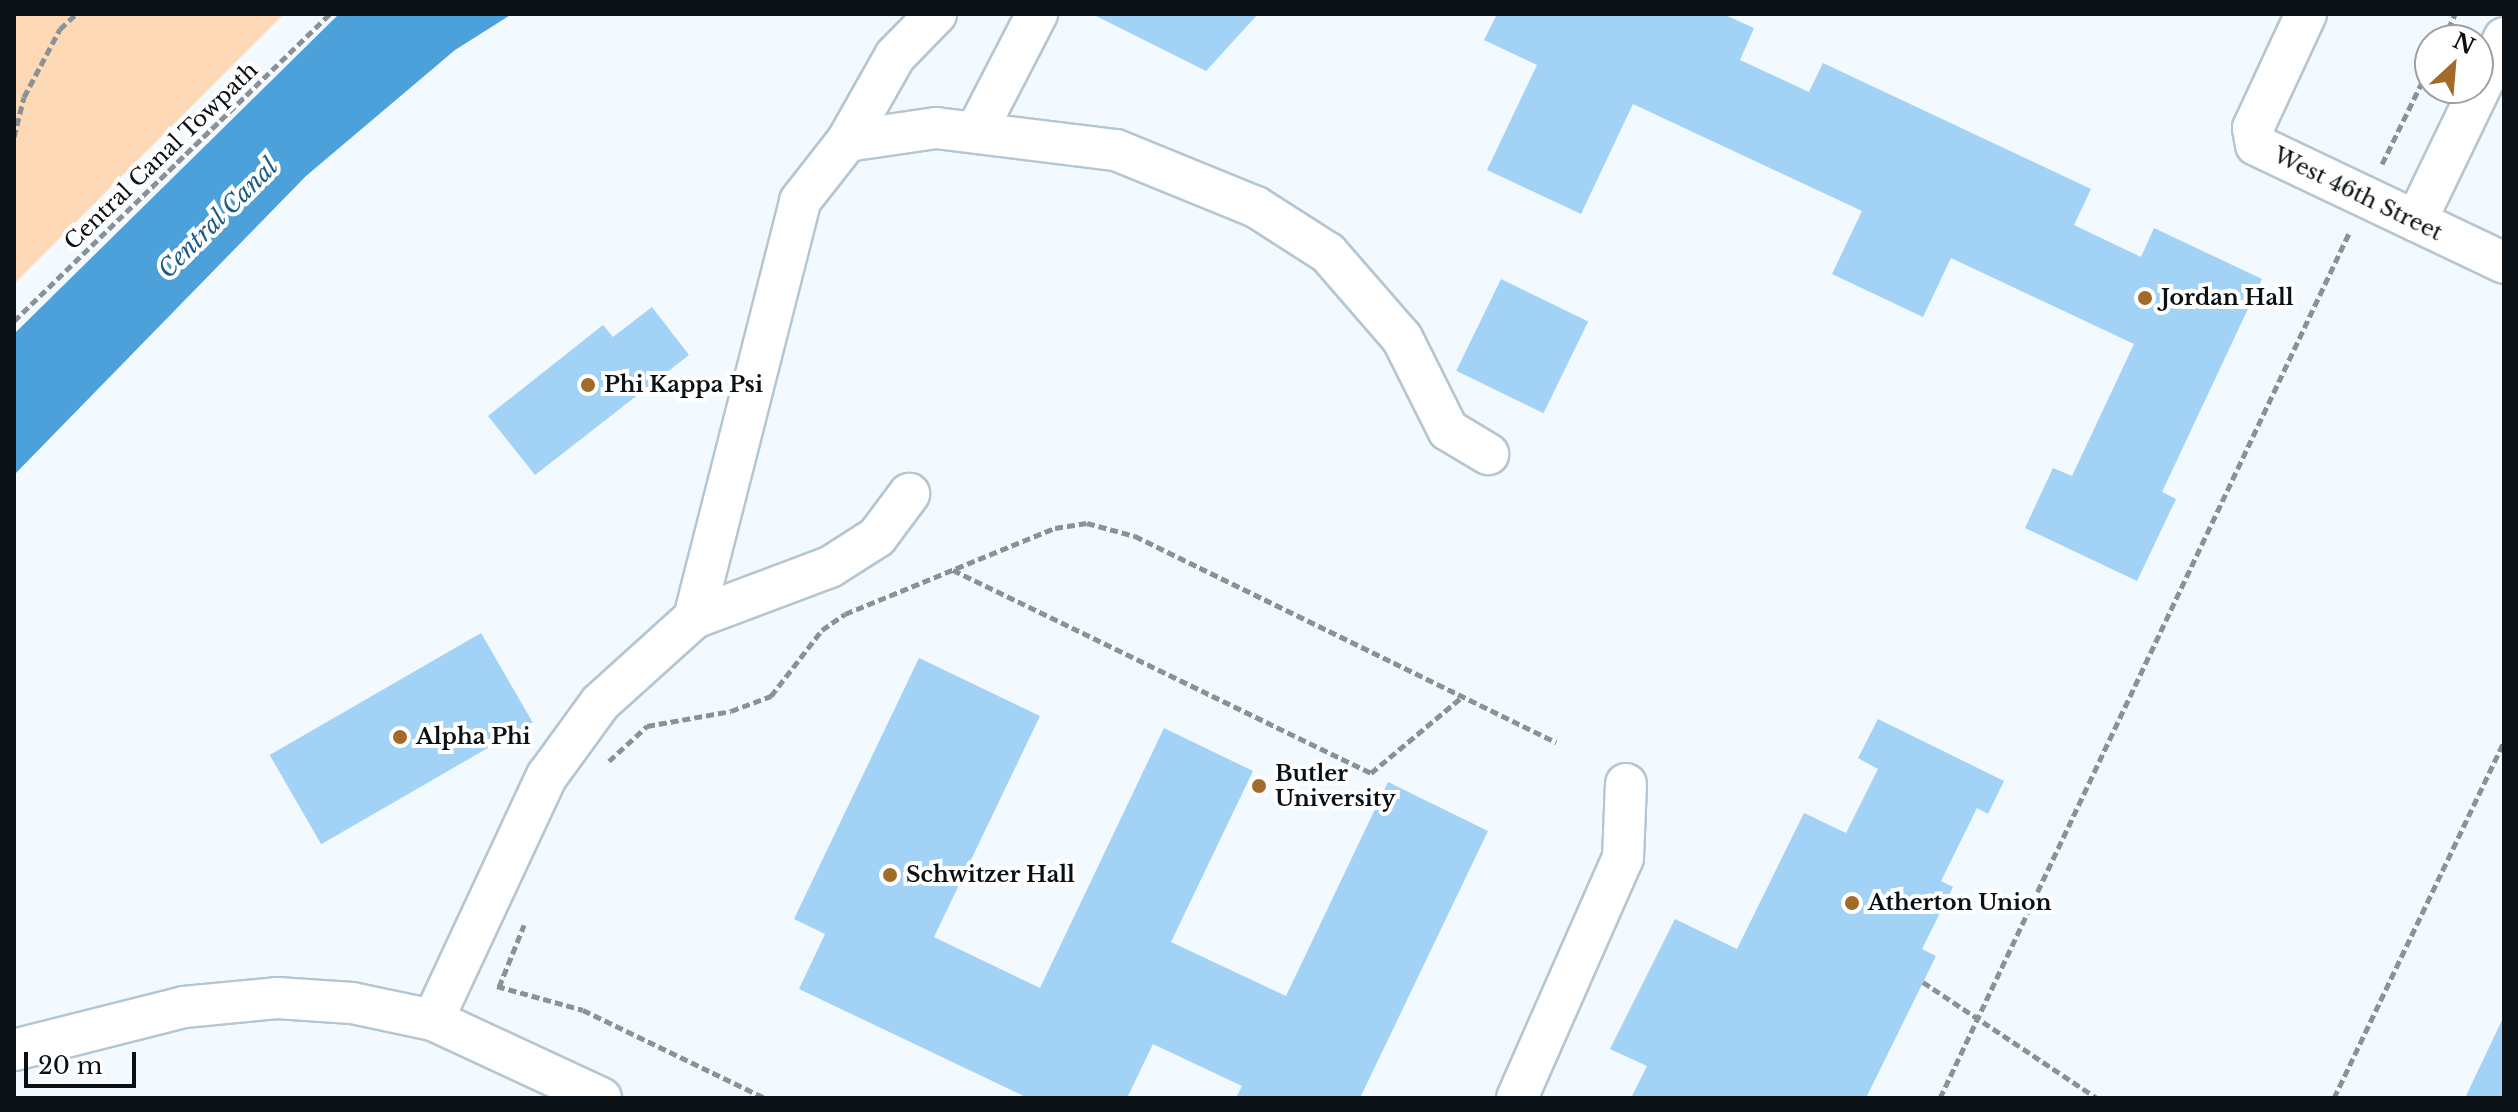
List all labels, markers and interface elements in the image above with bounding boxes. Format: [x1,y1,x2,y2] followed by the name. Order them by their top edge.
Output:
[2414,24,2494,104] north arrow
[2449,27,2479,60] text: N
[59,57,263,255] street label: Central Canal Towpath
[2269,142,2447,246] street label: West 46th Street
[152,152,284,284] water label: Central Canal
[2161,285,2294,311] place label: Jordan Hall
[2136,289,2154,307] marker: Jordan Hall
[604,372,763,398] place label: Phi Kappa Psi
[579,376,597,394] marker: Phi Kappa Psi
[416,724,531,750] place label: Alpha Phi
[391,728,409,746] marker: Alpha Phi
[1275,760,1395,812] place label: Butler University
[1250,777,1268,795] marker: Butler University
[906,862,1075,888] place label: Schwitzer Hall
[881,866,899,884] marker: Schwitzer Hall
[1868,890,2052,916] place label: Atherton Union
[1843,894,1861,912] marker: Atherton Union
[28,1036,140,1086] scale bar
[38,1051,103,1080] text: 20 m

